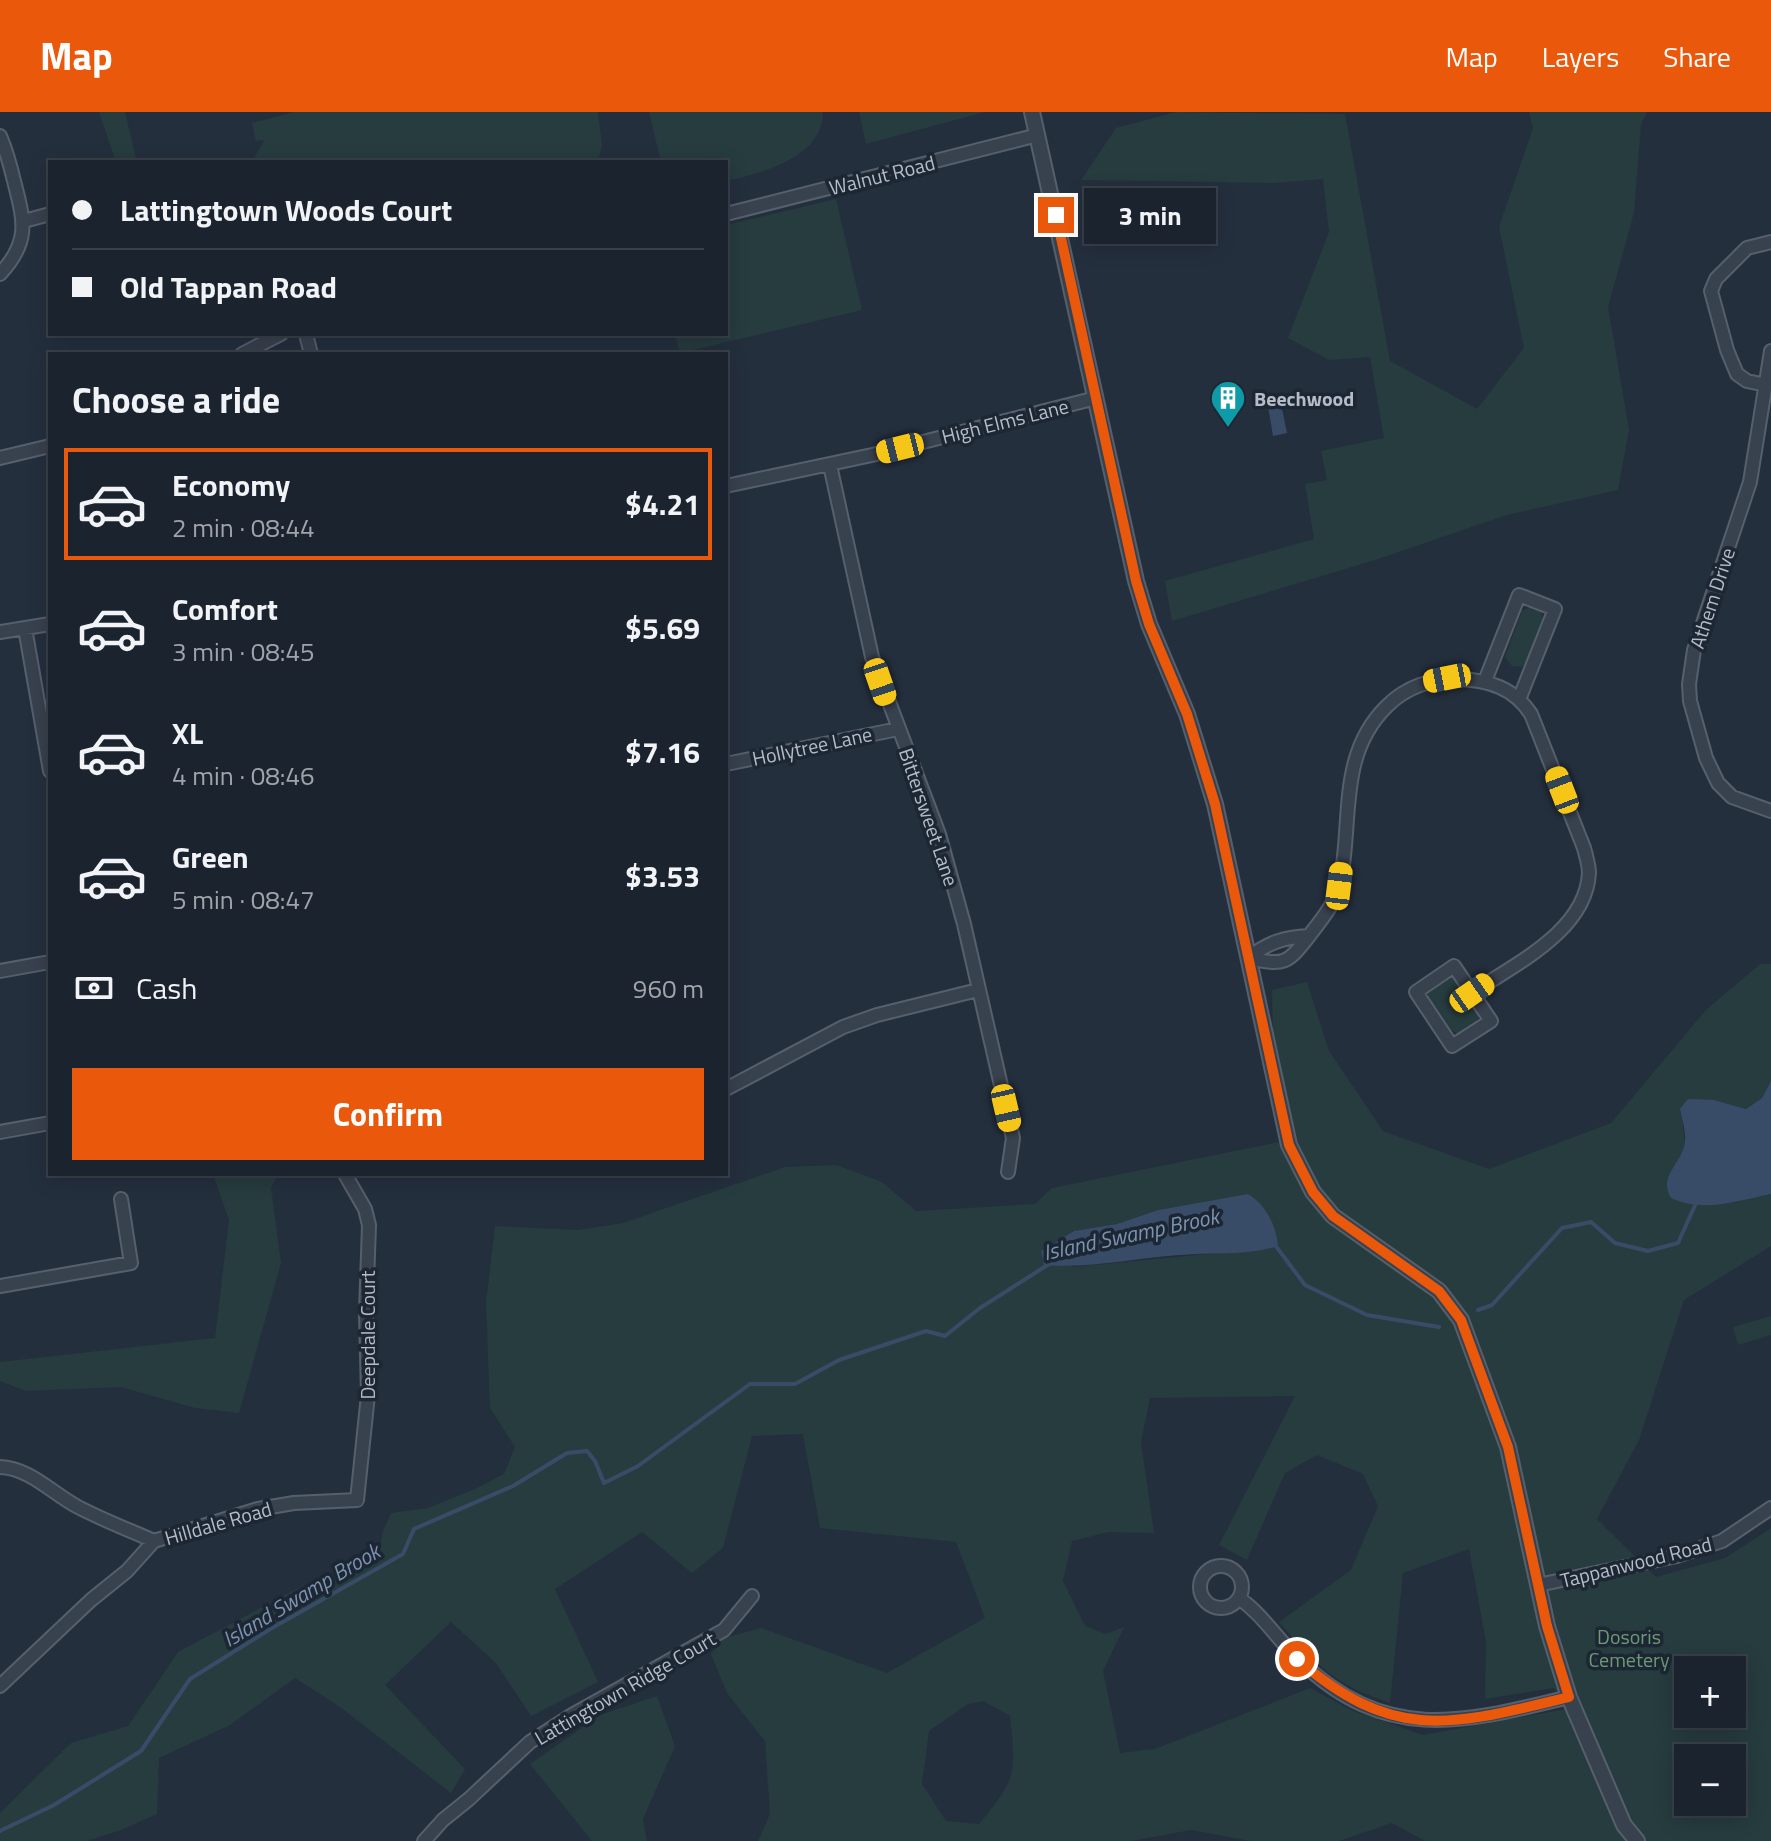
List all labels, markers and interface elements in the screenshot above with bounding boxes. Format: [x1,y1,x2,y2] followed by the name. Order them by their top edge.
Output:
[40,27,113,85] text: Map
[1445,35,1498,78] text: Map
[1542,35,1619,78] text: Layers
[1663,35,1731,78] text: Share
[826,147,938,203] street label: Walnut Road
[120,187,452,233] text: Lattingtown Woods Court
[1084,187,1216,243] callout: 3 min
[1118,196,1182,235] text: 3 min
[1038,197,1074,233] route end
[120,264,337,310] text: Old Tappan Road
[72,372,280,427] text: Choose a ride
[1209,379,1247,429] building icon: Beechwood
[1254,383,1354,414] place label: Beechwood
[938,390,1072,452] street label: High Elms Lane
[874,431,926,465] car
[172,462,290,508] text: Economy
[76,468,148,540] icon: car
[625,481,700,527] text: $4.21
[172,508,315,547] text: 2 min · 08:44
[1681,544,1743,652] street label: Athem Drive
[172,586,278,632] text: Comfort
[76,592,148,664] icon: car
[625,605,700,651] text: $5.69
[172,632,315,671] text: 3 min · 08:45
[861,655,899,709] car
[1421,662,1473,694] car
[172,710,203,756] text: XL
[76,716,148,788] icon: car
[749,718,875,774] street label: Hollytree Lane
[625,729,700,775] text: $7.16
[891,744,967,890] street label: Bittersweet Lane
[172,756,315,795] text: 4 min · 08:46
[1542,763,1582,817] car
[172,834,249,880] text: Green
[76,840,148,912] icon: car
[625,853,700,899] text: $3.53
[1324,861,1354,911] car
[172,880,315,919] text: 5 min · 08:47
[136,965,197,1011] text: Cash
[72,966,116,1010] icon: cash
[633,969,704,1008] text: 960 m
[1445,969,1499,1017] car
[72,1068,704,1160] button: Confirm
[989,1082,1023,1134] car
[1040,1198,1224,1269] water label: Island Swamp Brook
[352,1270,383,1400] street label: Deepdale Court
[161,1493,275,1553] street label: Hilldale Road
[1557,1528,1715,1596] street label: Tappanwood Road
[216,1533,388,1656] water label: Island Swamp Brook
[1588,1621,1670,1675] park label: Dosoris Cemetery
[529,1623,721,1753] street label: Lattingtown Ridge Court
[1279,1641,1315,1677] route start
[1674,1656,1746,1816] map controls
[1674,1656,1746,1728] button: +
[1674,1744,1746,1816] button: −

